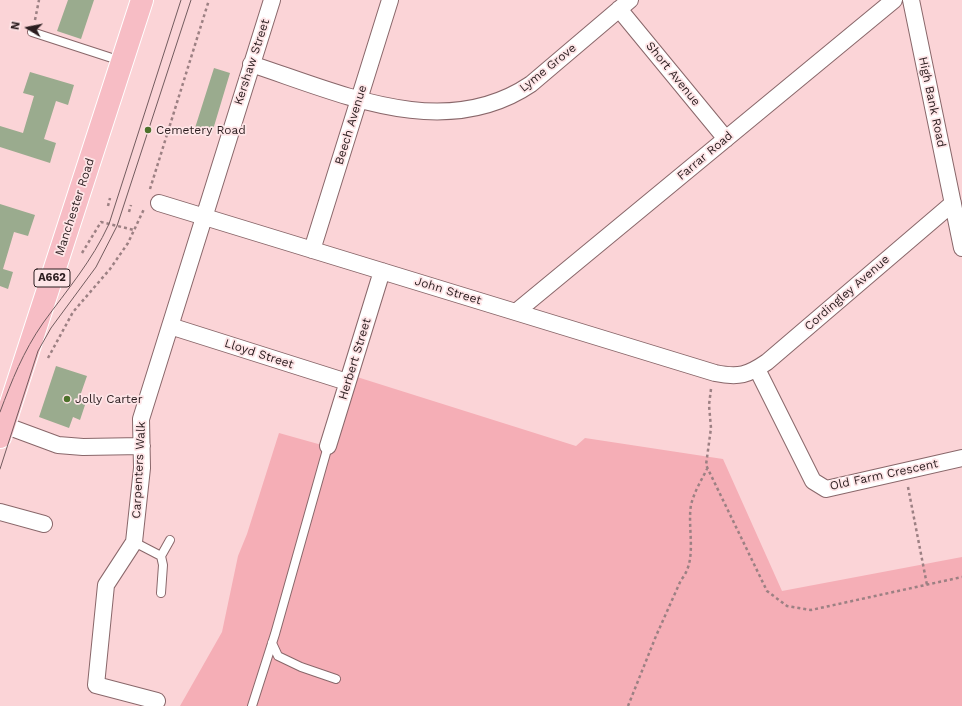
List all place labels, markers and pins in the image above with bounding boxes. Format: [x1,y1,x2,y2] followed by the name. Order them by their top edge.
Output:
[156,123,246,137] place label: Cemetery Road
[143,125,153,135] marker: Cemetery Road
[75,392,143,406] place label: Jolly Carter
[62,394,72,404] marker: Jolly Carter

